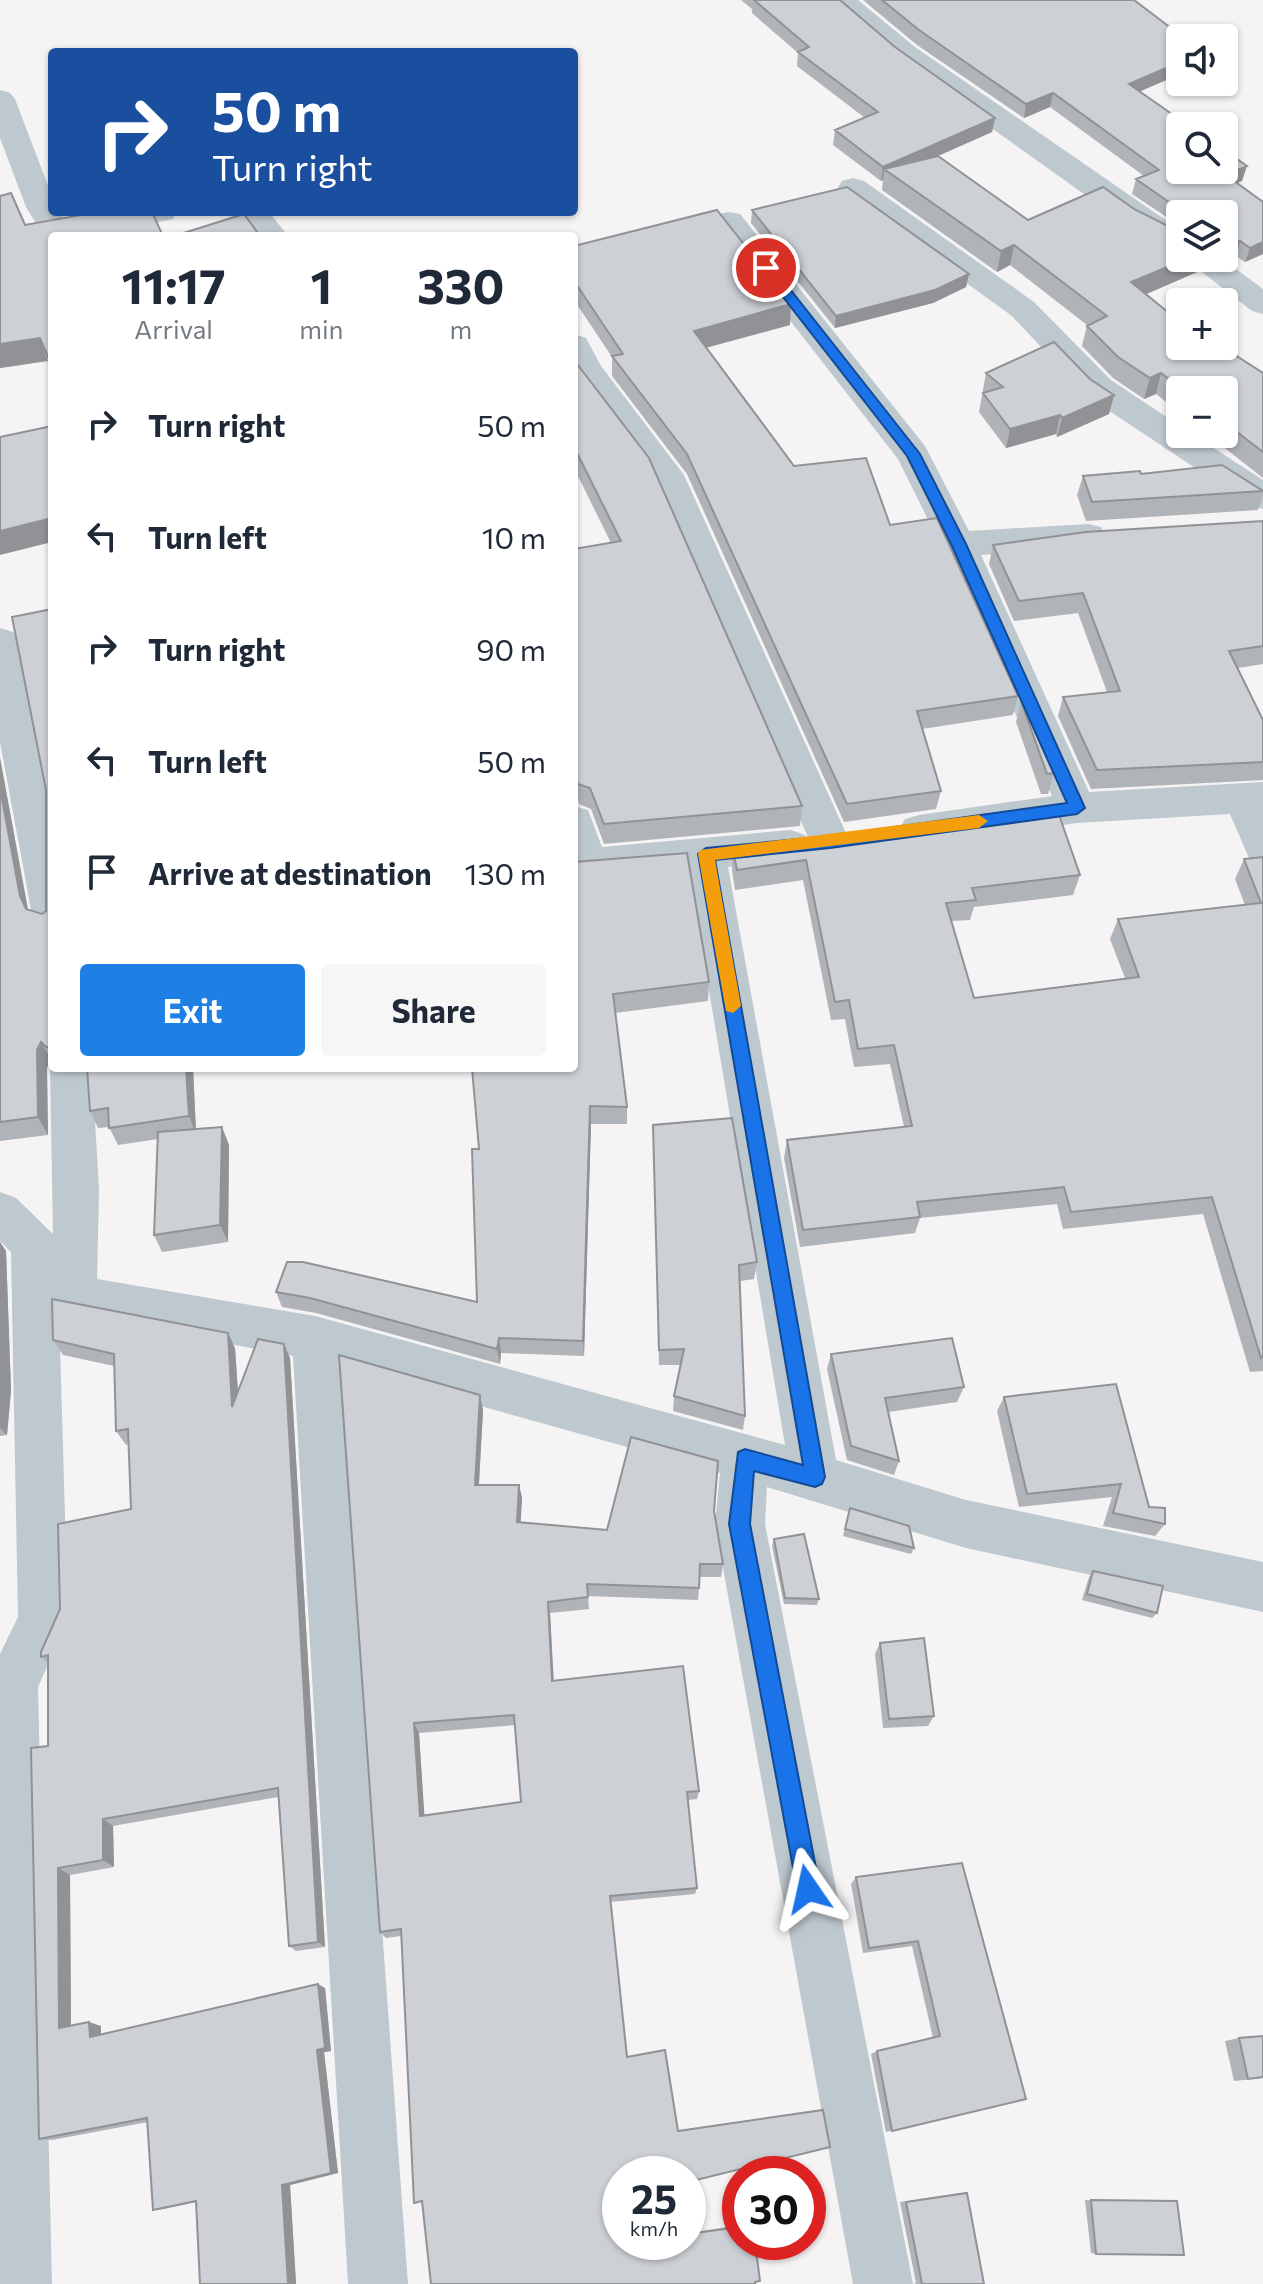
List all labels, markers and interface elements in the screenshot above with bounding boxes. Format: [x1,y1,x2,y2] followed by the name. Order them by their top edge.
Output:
[1166,24,1238,448] map controls
[1166,24,1238,96] button: sound
[212,75,341,144] text: 50 m
[80,80,184,184] icon: right
[1166,112,1238,184] button: search
[212,144,373,188] text: Turn right
[1166,200,1238,272] button: layers
[732,234,800,302] pin
[744,246,788,290] icon: arrive
[121,255,226,314] text: 11:17
[310,255,332,314] text: 1
[417,255,504,314] text: 330
[1166,288,1238,360] button: +
[134,313,213,344] text: Arrival
[299,313,343,344] text: min
[449,313,472,344] text: m
[1166,376,1238,448] button: −
[80,402,124,446] icon: right
[148,406,285,443] text: Turn right
[477,406,546,443] text: 50 m
[80,514,124,558] icon: left
[148,518,267,555] text: Turn left
[482,518,546,555] text: 10 m
[80,626,124,670] icon: right
[148,630,285,667] text: Turn right
[476,630,546,667] text: 90 m
[80,738,124,782] icon: left
[148,742,267,779] text: Turn left
[477,742,546,779] text: 50 m
[80,850,124,894] icon: arrive
[148,854,432,891] text: Arrive at destination
[465,854,546,891] text: 130 m
[80,964,305,1056] button: Exit
[321,964,546,1056] button: Share
[766,1847,850,1931] position arrow
[722,2156,826,2260] speed limit sign: 30
[631,2173,677,2222] text: 25
[630,2216,678,2240] text: km/h

